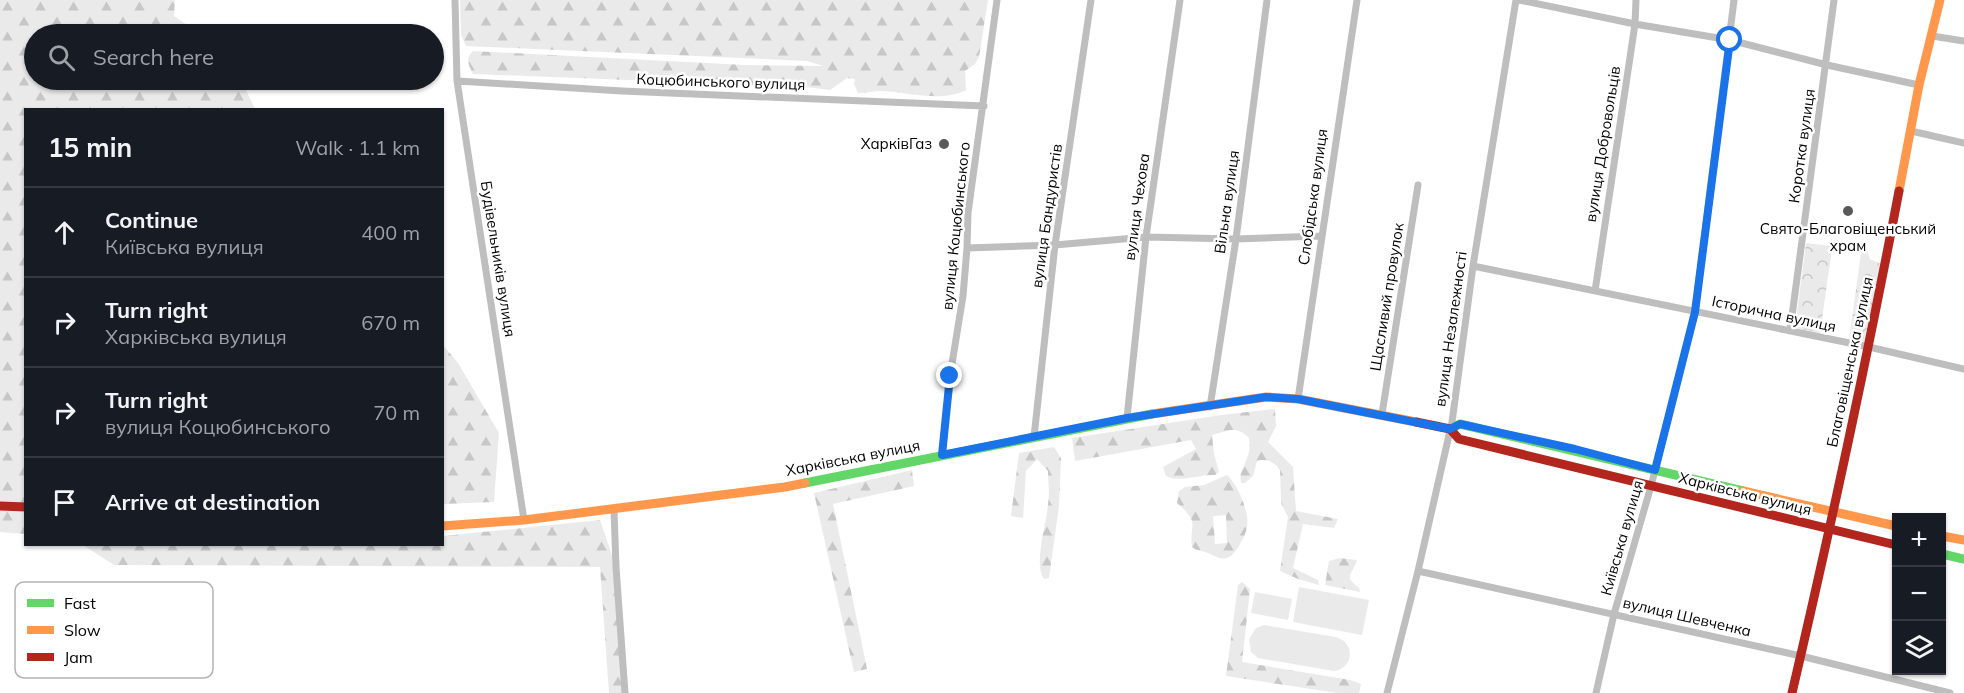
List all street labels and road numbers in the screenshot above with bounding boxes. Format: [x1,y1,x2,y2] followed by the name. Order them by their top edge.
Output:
[1581,65,1624,223] street label: вулиця Добровольців
[636,69,806,94] street label: Коцюбинського вулиця
[1784,87,1819,204] street label: Коротка вулиця
[1294,128,1331,266] street label: Слобідська вулиця
[937,141,974,311] street label: вулиця Коцюбинського
[1027,143,1066,289] street label: вулиця Бандуристів
[1210,149,1243,255] street label: Вільна вулиця
[1120,152,1153,262] street label: вулиця Чехова
[477,180,520,338] street label: Будівельників вулиця
[1365,221,1408,372] street label: Щасливий провулок
[1430,250,1471,408] street label: вулиця Незалежності
[1822,275,1877,449] street label: Благовіщенська вулиця
[1710,291,1838,336] street label: Історична вулиця
[784,435,922,480] street label: Харківська вулиця
[1677,468,1814,519] street label: Харківська вулиця
[1596,478,1647,598] street label: Київська вулиця
[1621,593,1753,641] street label: вулиця Шевченка

